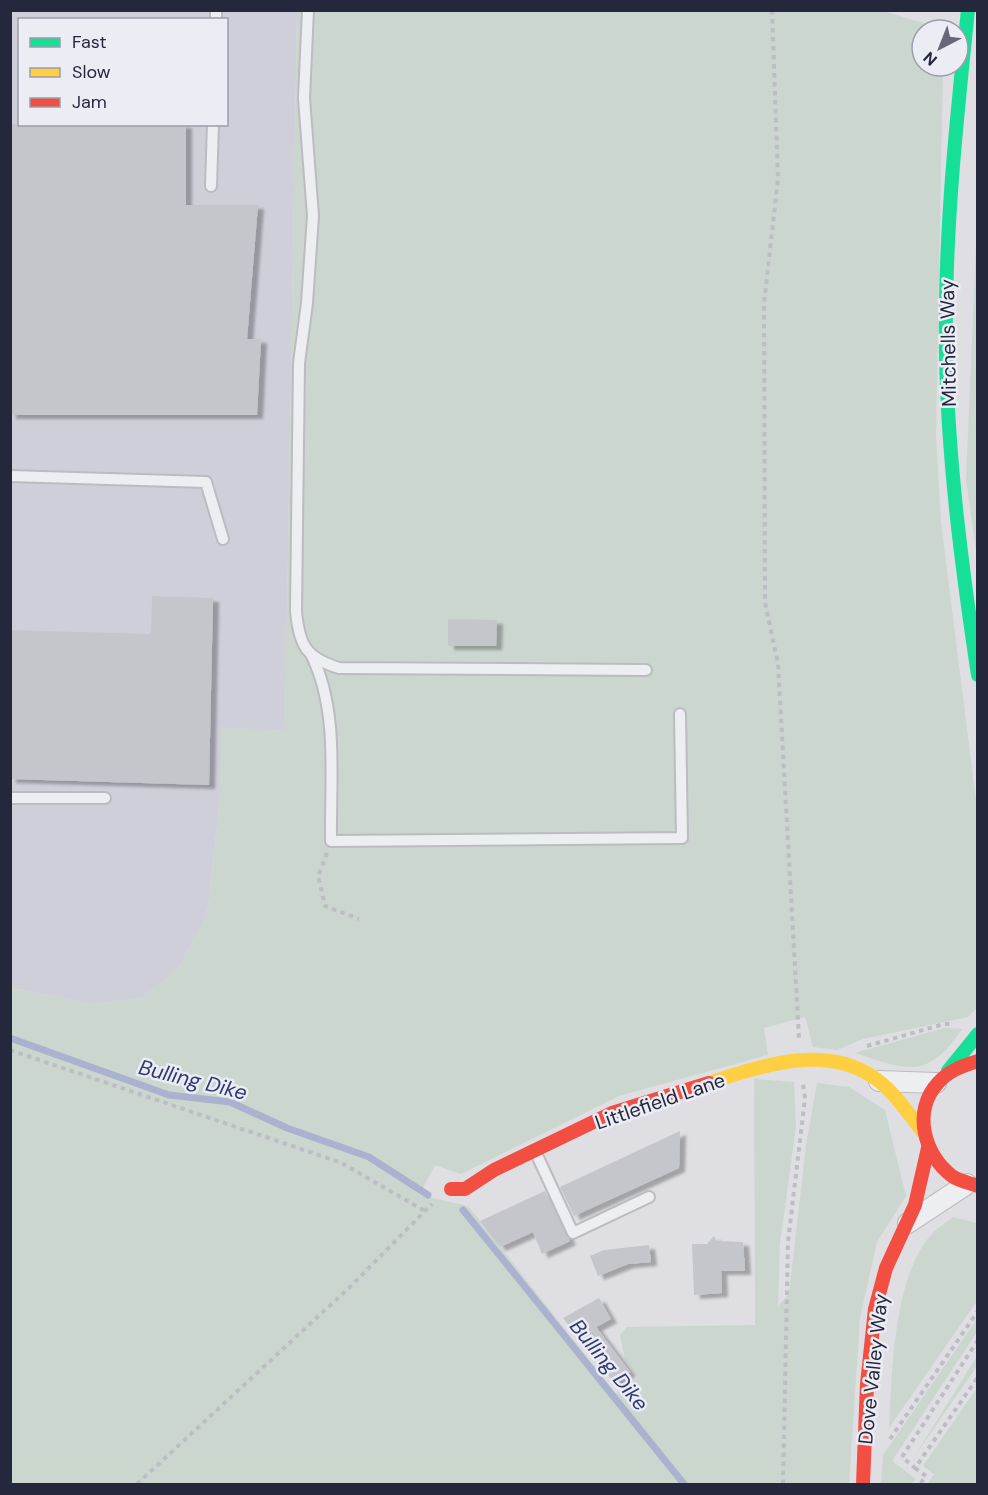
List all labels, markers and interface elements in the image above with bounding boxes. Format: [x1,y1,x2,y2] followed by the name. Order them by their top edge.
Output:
[18,18,228,126] legend
[910,18,970,78] north arrow
[72,30,107,54] text: Fast
[919,47,942,70] text: N
[72,60,111,84] text: Slow
[72,90,107,114] text: Jam
[934,279,962,407] street label: Mitchells Way
[136,1053,250,1107] water label: Bulling Dike
[591,1067,729,1135] street label: Littlefield Lane
[852,1292,894,1446] street label: Dove Valley Way
[563,1313,655,1417] water label: Bulling Dike

